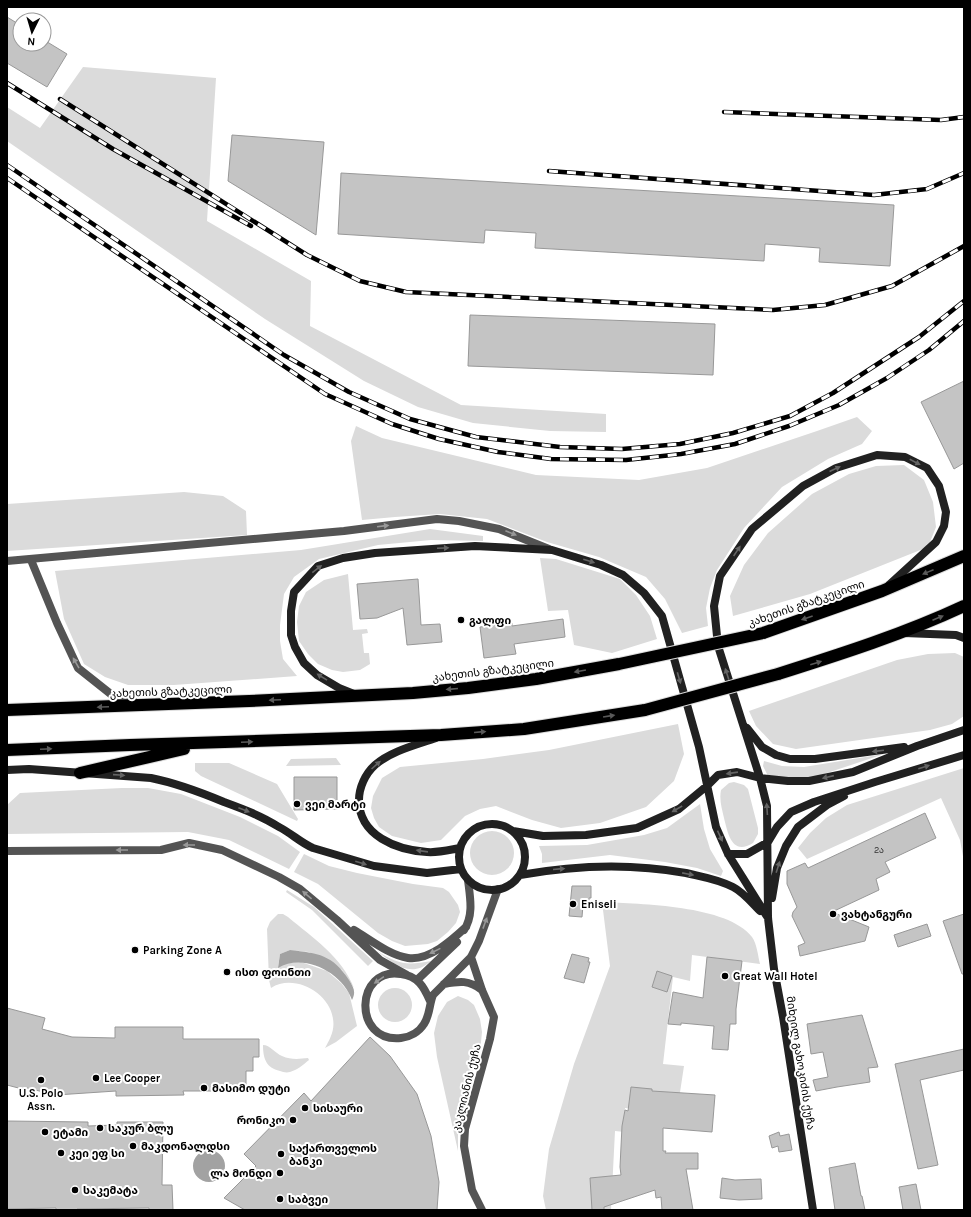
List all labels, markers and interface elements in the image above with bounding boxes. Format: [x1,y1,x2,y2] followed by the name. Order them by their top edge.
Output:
[12,12,52,52] north arrow
[27,35,36,48] text: N
[909,458,921,465] one-way arrow
[830,465,842,471] one-way arrow
[377,523,389,529] one-way arrow
[505,531,517,537] one-way arrow
[437,544,449,551] one-way arrow
[733,546,741,556] one-way arrow
[584,558,596,564] one-way arrow
[311,564,322,573] one-way arrow
[923,569,934,575] one-way arrow
[746,577,866,630] street label: კახეთის გზატკეცილი
[469,614,511,627] place label: გალფი
[456,615,466,625] marker: გალფი
[800,615,812,621] one-way arrow
[932,615,944,621] one-way arrow
[73,657,80,669] one-way arrow
[432,657,555,684] street label: კახეთის გზატკეცილი
[810,659,822,665] one-way arrow
[724,667,730,679] one-way arrow
[574,668,586,674] one-way arrow
[676,673,682,685] one-way arrow
[316,674,328,681] one-way arrow
[110,683,232,700] street label: კახეთის გზატკეცილი
[446,686,458,693] one-way arrow
[269,696,281,703] one-way arrow
[97,703,109,710] one-way arrow
[603,713,615,719] one-way arrow
[474,729,486,736] one-way arrow
[241,739,254,745] one-way arrow
[40,746,53,752] one-way arrow
[872,748,884,754] one-way arrow
[371,760,381,770] one-way arrow
[918,764,930,770] one-way arrow
[726,770,738,776] one-way arrow
[113,772,125,779] one-way arrow
[821,775,834,781] one-way arrow
[305,798,366,811] place label: ვეი მარტი
[292,799,302,809] marker: ვეი მარტი
[763,803,770,816] one-way arrow
[671,806,683,813] one-way arrow
[238,807,250,813] one-way arrow
[717,831,723,842] one-way arrow
[182,842,195,848] one-way arrow
[874,845,884,855] house number: 2ა
[115,847,128,853] one-way arrow
[415,848,428,854] one-way arrow
[355,860,367,866] one-way arrow
[775,860,781,872] one-way arrow
[553,865,565,872] one-way arrow
[682,871,694,877] one-way arrow
[302,890,313,899] one-way arrow
[581,898,617,911] place label: Eniseli
[568,899,578,909] marker: Eniseli
[841,908,913,921] place label: ვახტანგური
[828,909,838,919] marker: ვახტანგური
[483,917,489,929] one-way arrow
[143,944,222,957] place label: Parking Zone A
[130,945,140,955] marker: Parking Zone A
[430,947,441,954] one-way arrow
[235,966,311,979] place label: ისთ ფოინთი
[222,967,232,977] marker: ისთ ფოინთი
[733,970,818,983] place label: Great Wall Hotel
[720,971,730,981] marker: Great Wall Hotel
[374,976,385,984] one-way arrow
[784,995,818,1131] street label: მიხეილ გახოკიძის ქუჩა
[449,1043,484,1134] street label: კაკლიანის ქუჩა
[104,1072,161,1085] place label: Lee Cooper
[91,1073,101,1083] marker: Lee Cooper
[36,1075,46,1085] marker: U.S. Polo Assn.
[212,1082,291,1095] place label: მასიმო დუტი
[199,1083,209,1093] marker: მასიმო დუტი
[19,1087,63,1113] place label: U.S. Polo Assn.
[313,1102,363,1115] place label: სისაური
[300,1103,310,1113] marker: სისაური
[237,1114,285,1127] place label: რონიკო
[288,1115,298,1125] marker: რონიკო
[108,1122,174,1135] place label: საკურ ბლუ
[95,1123,105,1133] marker: საკურ ბლუ
[53,1126,89,1139] place label: ეტამი
[40,1127,50,1137] marker: ეტამი
[141,1140,230,1153] place label: მაკდონალდსი
[128,1141,138,1151] marker: მაკდონალდსი
[289,1142,377,1168] place label: საქართველოს ბანკი
[69,1147,125,1160] place label: კეი ეფ სი
[56,1148,66,1158] marker: კეი ეფ სი
[276,1149,286,1159] marker: საქართველოს ბანკი
[210,1167,272,1180] place label: ლა მონდი
[275,1168,285,1178] marker: ლა მონდი
[83,1184,138,1197] place label: საკემატა
[70,1185,80,1195] marker: საკემატა
[288,1193,328,1206] place label: საბვეი
[275,1194,285,1204] marker: საბვეი

